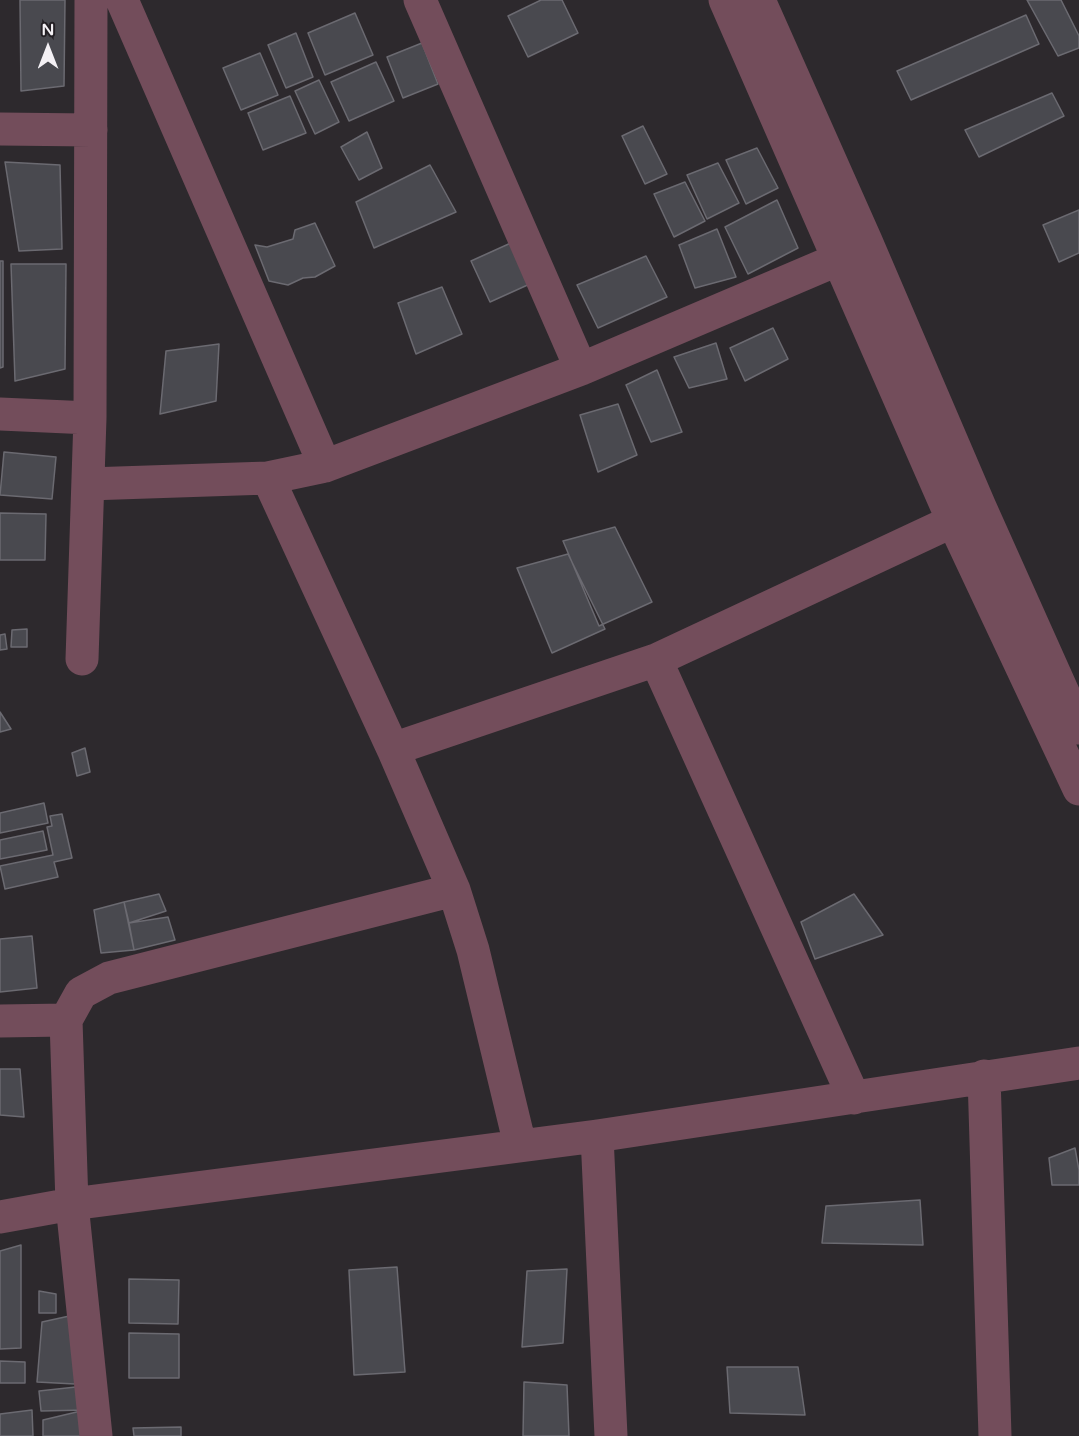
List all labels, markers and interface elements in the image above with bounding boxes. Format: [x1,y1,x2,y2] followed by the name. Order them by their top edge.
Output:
[18,18,78,78] north arrow
[42,20,54,40] text: N

